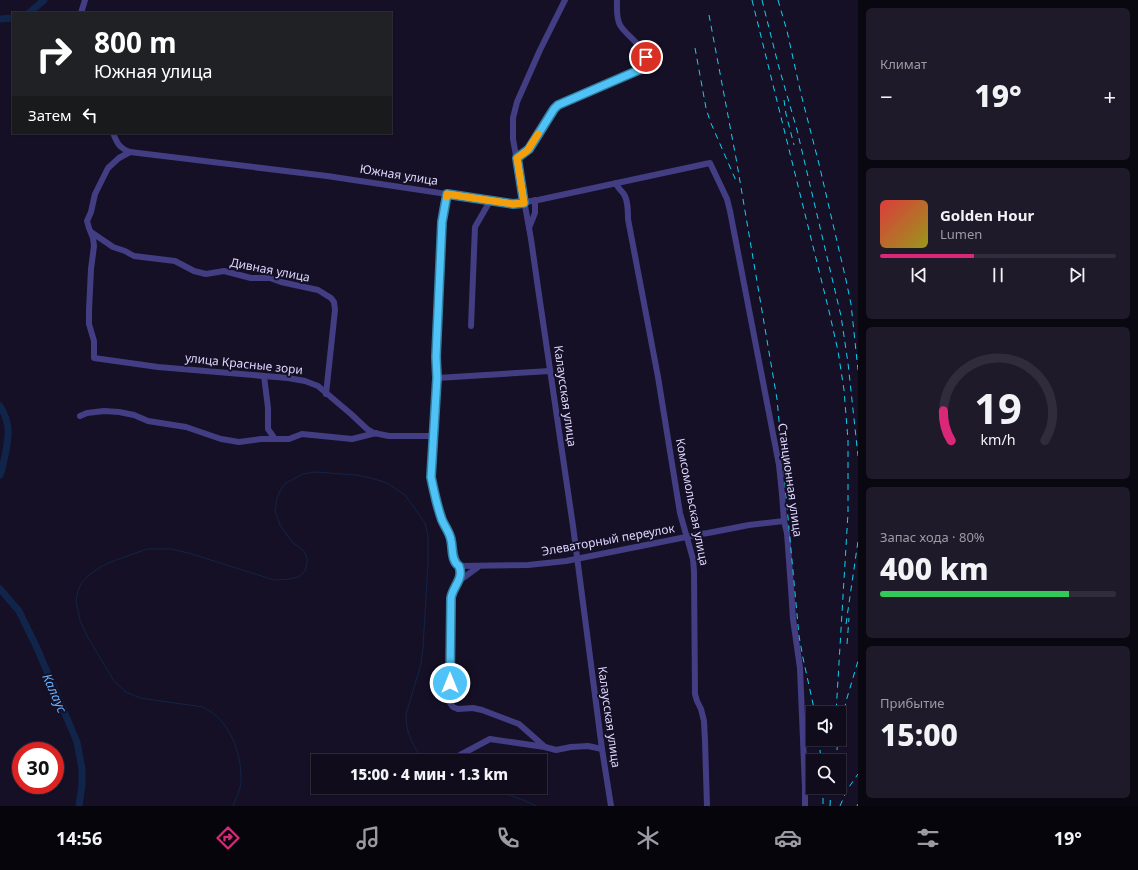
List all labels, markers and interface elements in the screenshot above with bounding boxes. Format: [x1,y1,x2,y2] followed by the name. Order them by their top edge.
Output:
[94,23,177,61] text: 800 m
[28,28,80,80] icon: right
[629,40,663,74] pin
[635,46,657,68] icon: arrive
[880,55,927,73] text: Климат
[94,59,213,83] text: Южная улица
[974,75,1022,116] text: 19°
[880,81,893,111] text: −
[1103,81,1116,111] text: +
[79,104,101,126] icon: left
[28,105,71,125] text: Затем
[359,160,439,189] street label: Южная улица
[940,205,1034,225] text: Golden Hour
[940,225,982,243] text: Lumen
[229,253,312,286] street label: Дивная улица
[908,264,930,286] icon: previous
[987,264,1009,286] icon: pause
[1066,264,1088,286] icon: next
[550,344,581,448] street label: Калаусская улица
[184,349,304,378] street label: улица Красные зори
[974,380,1022,436] text: 19
[774,422,807,538] street label: Станционная улица
[980,430,1016,449] text: km/h
[672,437,713,567] street label: Комсомольская улица
[540,519,676,560] street label: Элеваторный переулок
[880,528,985,546] text: Запас хода · 80%
[880,548,989,589] text: 400 km
[429,662,471,704] position arrow
[594,665,625,769] street label: Калаусская улица
[38,671,72,715] water label: Калаус
[880,694,944,712] text: Прибытие
[806,706,846,794] map controls
[806,706,846,746] button: sound
[880,714,958,755] text: 15:00
[12,742,64,794] speed limit sign: 30
[806,754,846,794] button: search
[350,764,508,784] text: 15:00 · 4 мин · 1.3 km
[214,824,242,852] icon: directions
[354,824,382,852] icon: music
[494,824,522,852] icon: phone
[634,824,662,852] icon: climate
[774,824,802,852] icon: car
[914,824,942,852] icon: filters
[56,826,102,850] text: 14:56
[1054,826,1082,850] text: 19°

